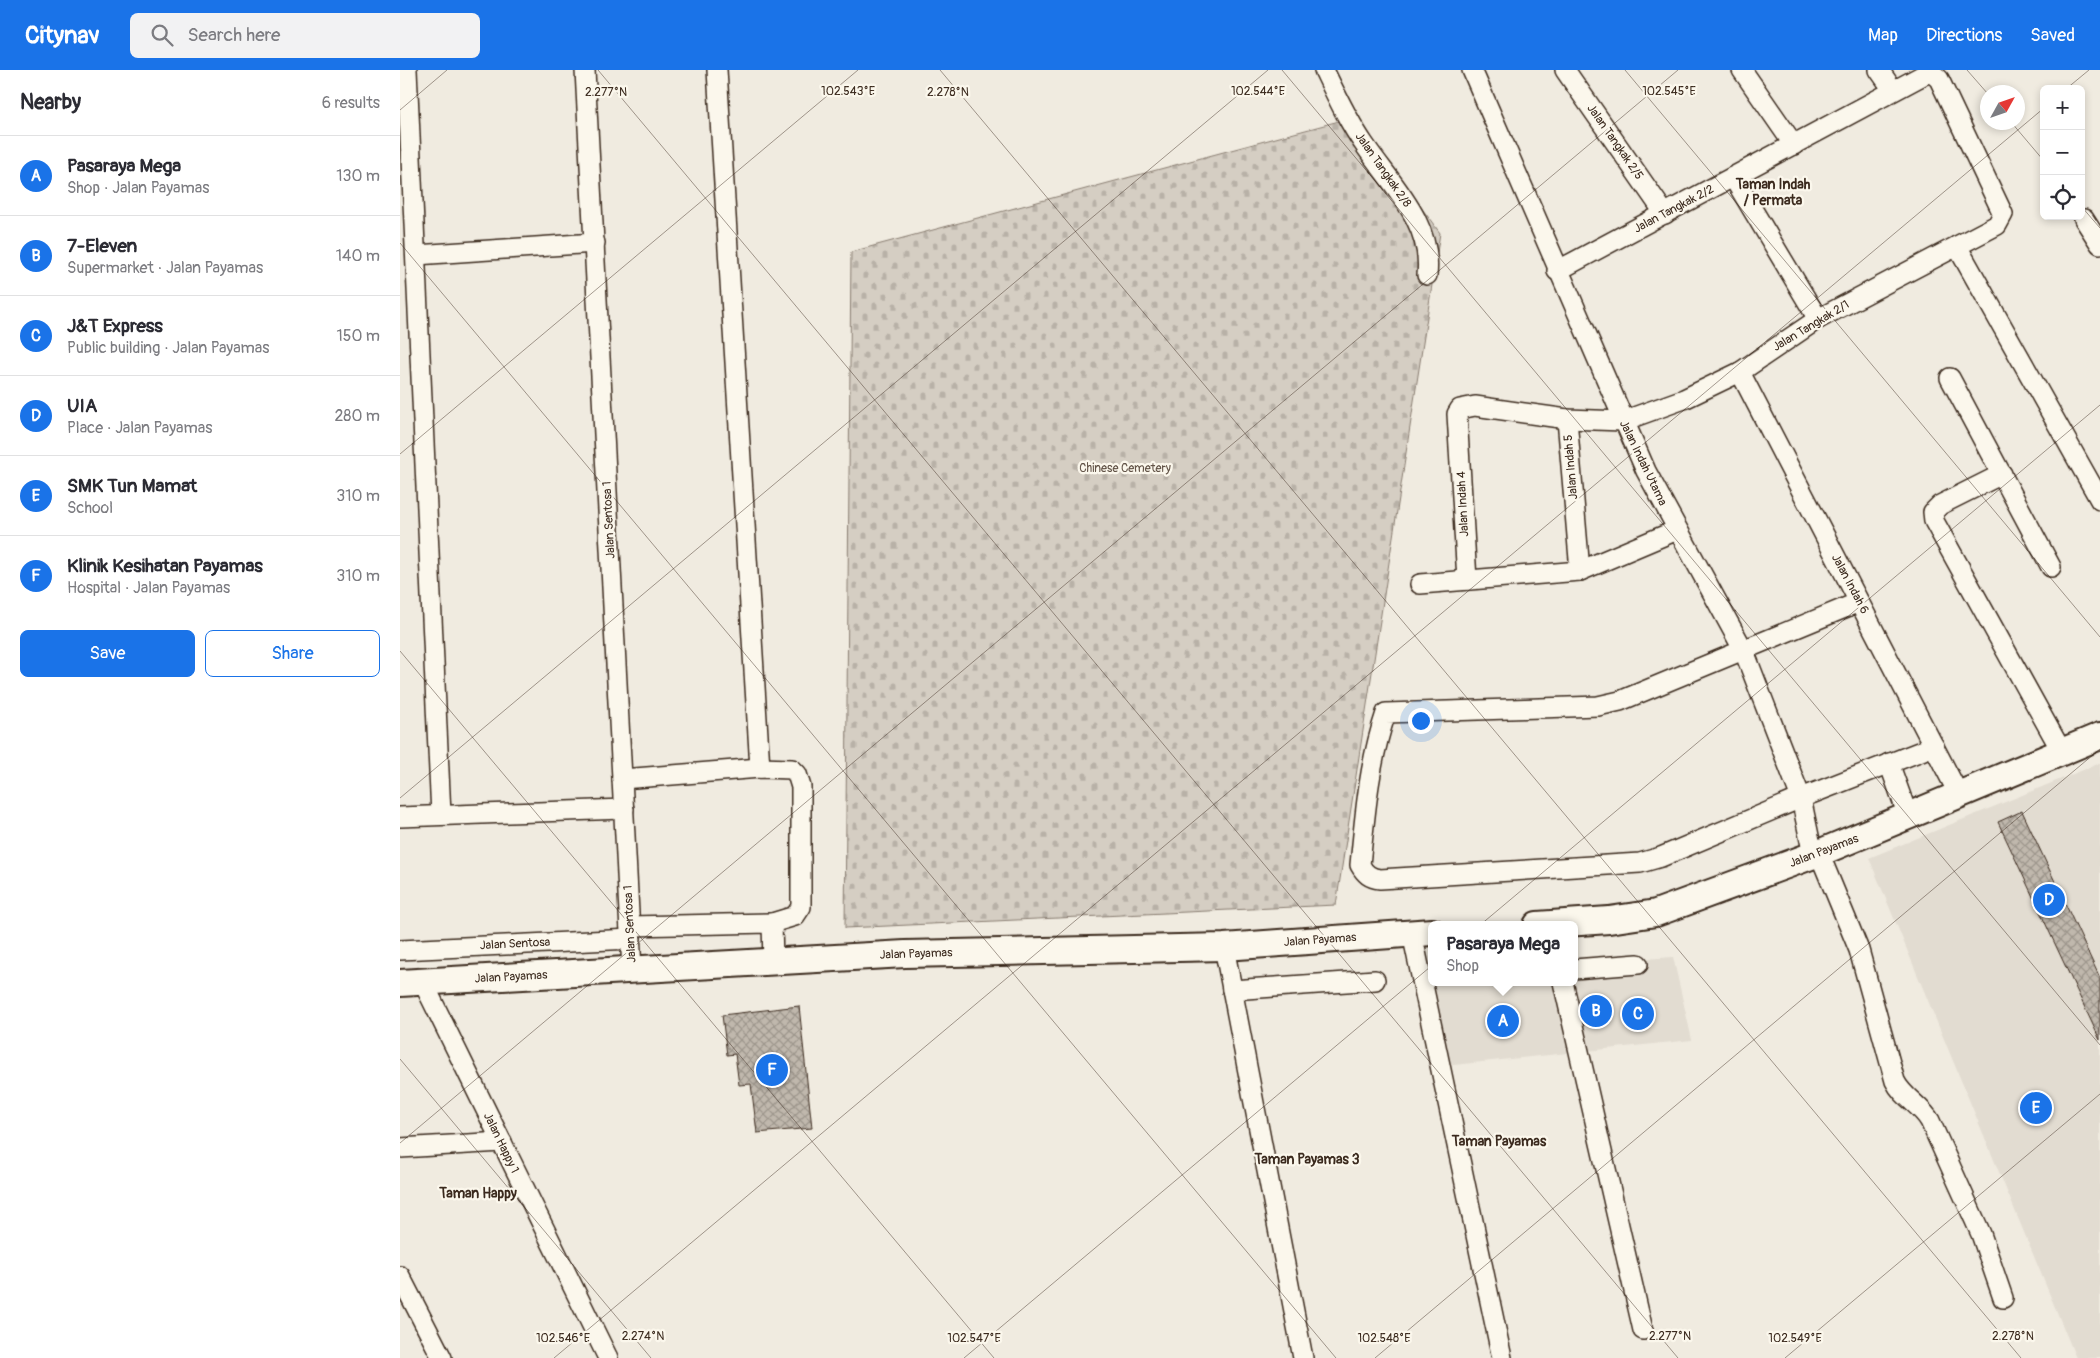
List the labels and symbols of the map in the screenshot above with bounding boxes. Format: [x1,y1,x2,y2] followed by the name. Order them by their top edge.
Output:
[821,84,875,99] text: 102.543°E
[1231,84,1285,99] text: 102.544°E
[1642,84,1696,99] text: 102.545°E
[585,85,627,100] text: 2.277°N
[927,85,969,100] text: 2.278°N
[1980,85,2025,130] north arrow
[1583,101,1647,183] street label: Jalan Tangkak 2/5
[1352,130,1414,210] street label: Jalan Tangkak 2/8
[1735,176,1811,209] district label: Taman Indah / Permata
[1631,181,1717,236] street label: Jalan Tangkak 2/2
[1770,297,1852,355] street label: Jalan Tangkak 2/1
[1616,418,1670,509] street label: Jalan Indah Utama
[1561,434,1581,500] street label: Jalan Indah 5
[1079,461,1171,476] park label: Chinese Cemetery
[1454,471,1472,537] street label: Jalan Indah 4
[599,481,619,559] street label: Jalan Sentosa 1
[1828,551,1872,617] street label: Jalan Indah 6
[1408,708,1434,734] your location
[1787,831,1861,871] street label: Jalan Payamas
[2033,881,2065,919] pin: D
[620,885,640,963] street label: Jalan Sentosa 1
[1283,930,1357,950] street label: Jalan Payamas
[479,935,551,953] street label: Jalan Sentosa
[879,945,953,963] street label: Jalan Payamas
[474,968,548,986] street label: Jalan Payamas
[1580,992,1612,1030] pin: B
[1622,995,1654,1033] pin: C
[1487,1002,1519,1040] pin: A
[756,1051,788,1089] pin: F
[2020,1089,2052,1127] pin: E
[480,1110,522,1176] street label: Jalan Happy 1
[1451,1133,1547,1150] district label: Taman Payamas
[1253,1151,1360,1168] district label: Taman Payamas 3
[438,1185,517,1202] district label: Taman Happy
[622,1329,664,1344] text: 2.274°N
[1649,1329,1691,1344] text: 2.277°N
[1992,1329,2034,1344] text: 2.278°N
[536,1331,590,1346] text: 102.546°E
[947,1331,1001,1346] text: 102.547°E
[1357,1331,1411,1346] text: 102.548°E
[1768,1331,1822,1346] text: 102.549°E

